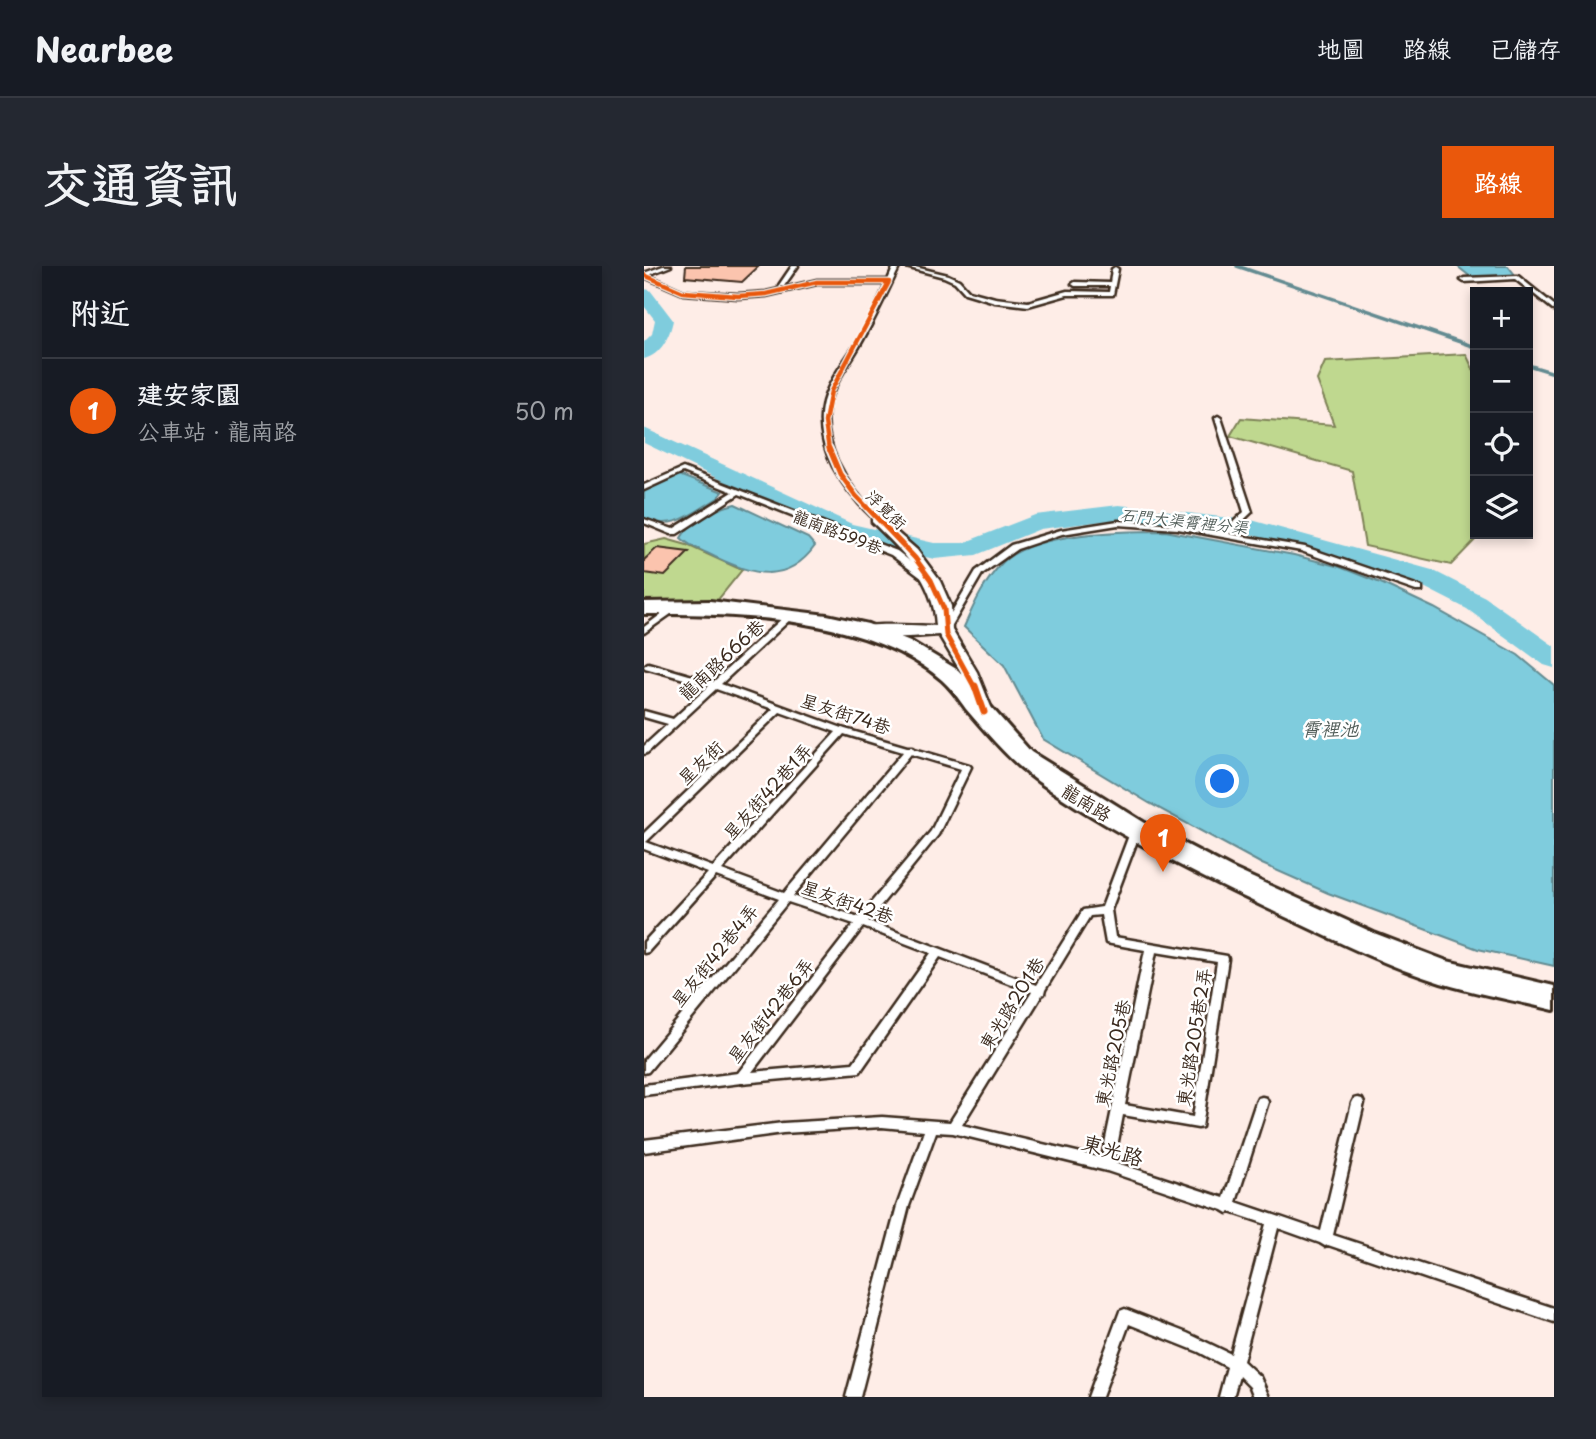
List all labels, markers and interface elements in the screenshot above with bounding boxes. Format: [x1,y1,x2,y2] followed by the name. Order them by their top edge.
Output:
[35,23,173,73] text: Nearbee
[1317,30,1365,66] text: 地圖
[1403,30,1451,66] text: 路線
[1489,30,1561,66] text: 已儲存
[42,145,238,219] text: 交通資訊
[1442,146,1554,218] button: 路線
[1470,287,1533,539] map controls
[1470,287,1533,350] button: +
[70,289,130,334] text: 附近
[1470,350,1533,413] button: −
[137,374,241,413] text: 建安家園
[88,393,99,428] text: 1
[514,393,574,428] text: 50 m
[137,413,297,448] text: 公車站 · 龍南路
[1470,413,1533,476] button: locate
[1470,476,1533,539] button: layers
[861,484,913,534] street label: 浮筧街
[1119,501,1251,539] water label: 石門大渠霄裡分渠
[790,503,886,559] street label: 龍南路599巷
[672,612,770,706] street label: 龍南路666巷
[797,686,895,740] street label: 星友街74巷
[1301,714,1359,742] water label: 霄裡池
[671,734,729,790] street label: 星友街
[716,737,818,845] street label: 星友街42巷1弄
[1205,764,1239,798] your location
[1057,777,1117,827] street label: 龍南路
[1140,814,1186,872] pin: 1
[798,873,898,929] street label: 星友街42巷
[664,898,764,1012] street label: 星友街42巷4弄
[972,951,1050,1055] street label: 東光路201巷
[720,952,820,1068] street label: 星友街42巷6弄
[1169,966,1217,1108] street label: 東光路205巷2弄
[1087,997,1137,1109] street label: 東光路205巷
[1078,1125,1148,1173] street label: 東光路

